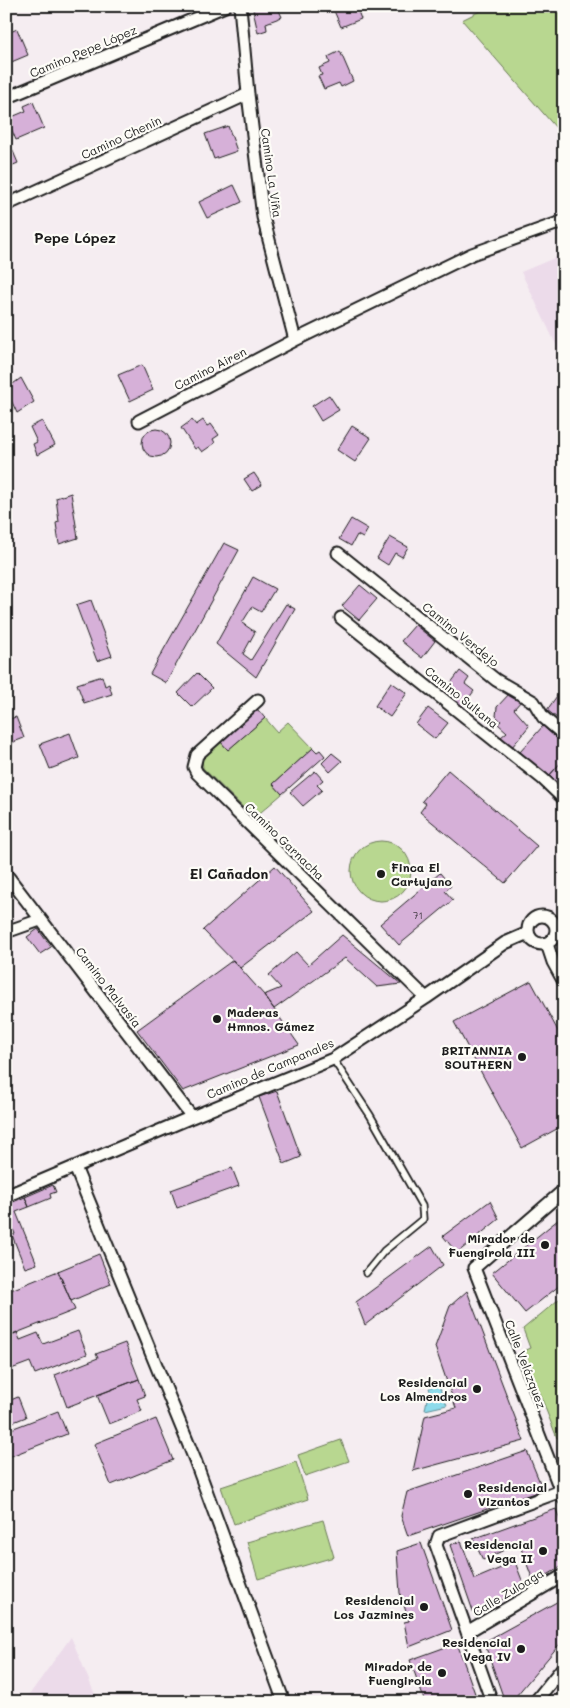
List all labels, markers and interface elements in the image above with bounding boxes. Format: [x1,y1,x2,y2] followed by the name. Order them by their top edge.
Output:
[27,21,139,81] street label: Camino Pepe López
[78,111,164,163] street label: Camino Chenin
[258,127,286,219] street label: Camino La Viña
[34,228,116,247] district label: Pepe López
[171,343,249,393] street label: Camino Airen
[419,598,503,670] street label: Camino Verdejo
[422,662,502,732] street label: Camino Sultana
[242,799,328,883] street label: Camino Garnacha
[391,859,452,889] place label: Finca El Cartujano
[190,864,268,883] district label: El Cañadon
[375,868,387,880] marker: Finca El Cartujano
[413,908,423,922] house number: 71
[73,944,145,1030] street label: Camino Malvasía
[227,1004,315,1034] place label: Maderas Hmnos. Gámez
[211,1013,223,1025] marker: Maderas Hmnos. Gámez
[204,1034,336,1102] street label: Camino de Campanales
[441,1042,512,1072] place label: BRITANNIA SOUTHERN
[516,1051,528,1063] marker: BRITANNIA SOUTHERN
[448,1230,535,1260] place label: Mirador de Fuengirola III
[539,1239,551,1251] marker: Mirador de Fuengirola III
[502,1317,550,1411] street label: Calle Velázquez
[380,1374,467,1404] place label: Residencial Los Almendros
[471,1383,483,1395] marker: Residencial Los Almendros
[478,1479,547,1509] place label: Residencial Vizantos
[462,1488,474,1500] marker: Residencial Vizantos
[464,1536,533,1566] place label: Residencial Vega II
[537,1545,549,1557] marker: Residencial Vega II
[470,1565,546,1619] street label: Calle Zuloaga
[334,1592,414,1622] place label: Residencial Los Jazmines
[418,1601,430,1613] marker: Residencial Los Jazmines
[442,1634,511,1664] place label: Residencial Vega IV
[515,1643,527,1655] marker: Residencial Vega IV
[364,1658,432,1688] place label: Mirador de Fuengirola
[436,1667,448,1679] marker: Mirador de Fuengirola

